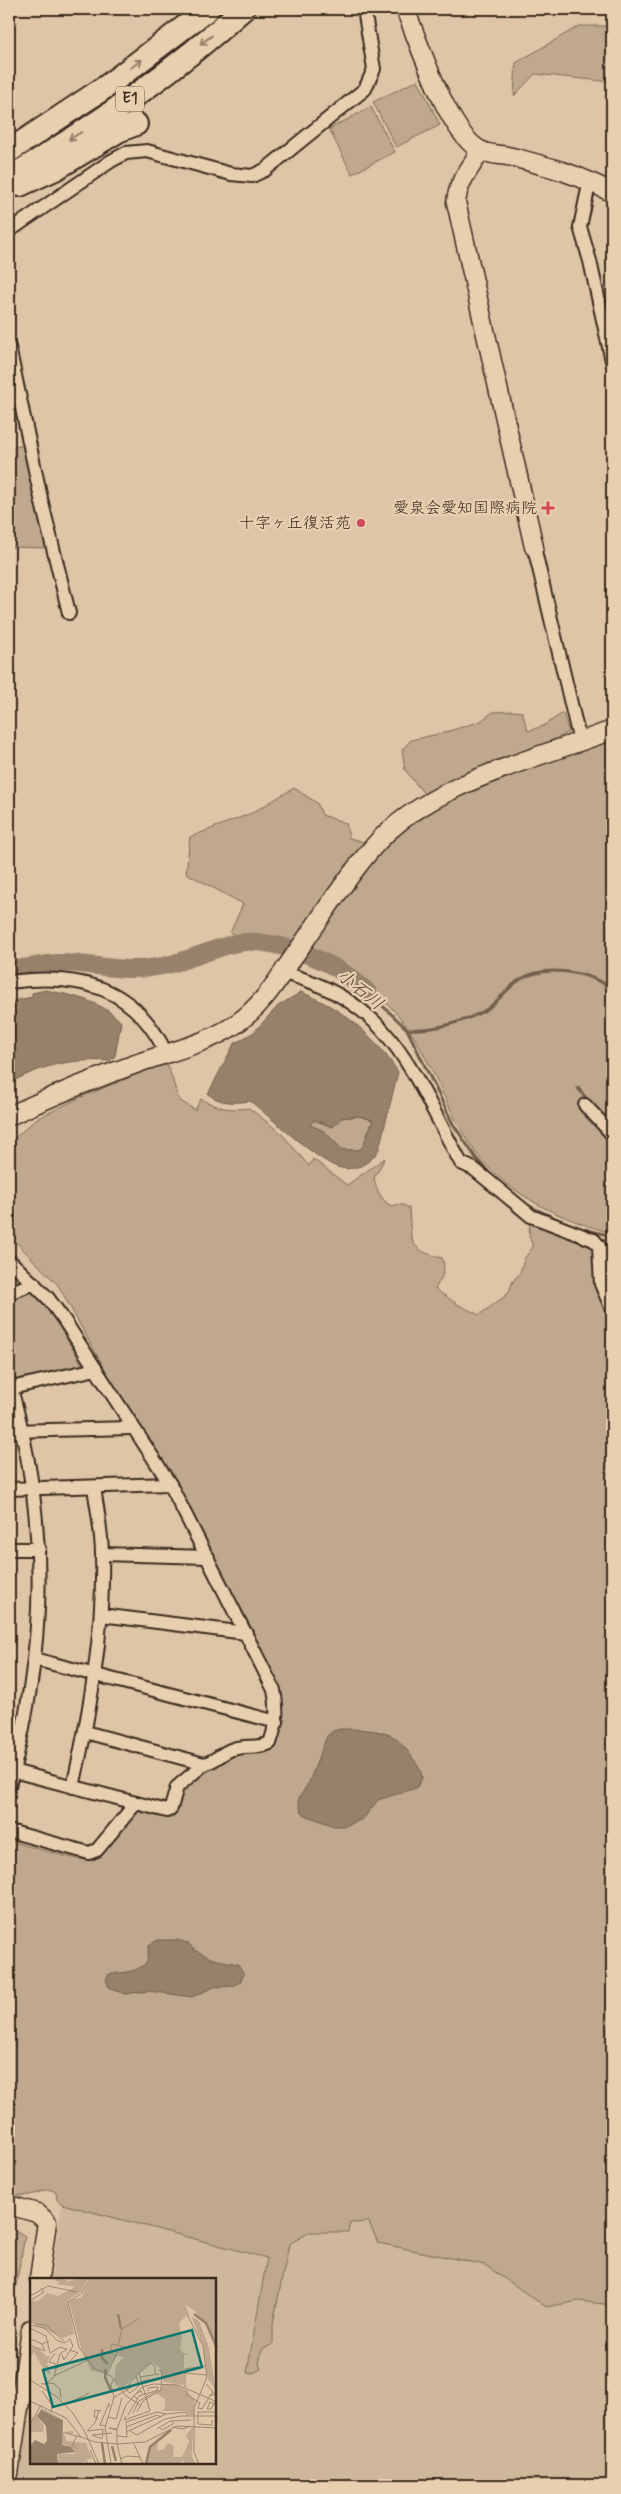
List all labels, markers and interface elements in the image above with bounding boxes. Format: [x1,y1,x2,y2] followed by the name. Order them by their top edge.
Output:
[200,35,213,46] one-way arrow
[129,59,142,70] one-way arrow
[116,86,144,112] road number: E1
[69,131,83,141] one-way arrow
[393,498,537,519] place label: 愛泉会愛知国際病院
[541,501,555,515] marker: 愛泉会愛知国際病院
[239,513,351,534] place label: 十字ヶ丘復活苑
[355,517,367,529] marker: 十字ヶ丘復活苑
[331,964,389,1016] water label: 小石川
[30,2278,216,2464] inset map

